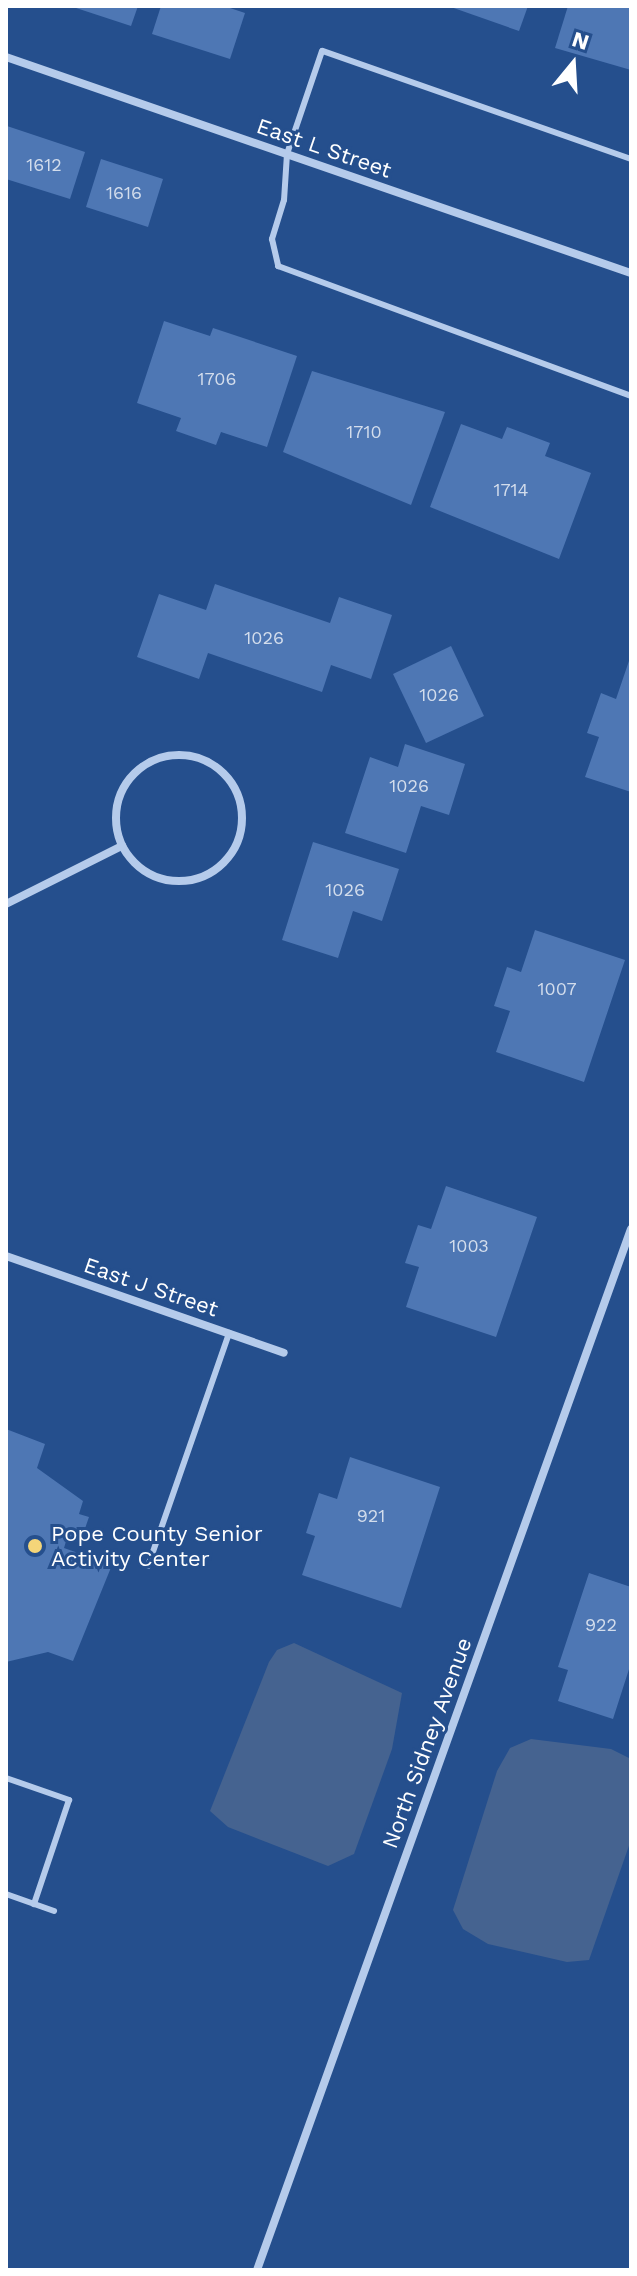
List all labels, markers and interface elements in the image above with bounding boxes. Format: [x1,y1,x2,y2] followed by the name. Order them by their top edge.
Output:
[533,24,613,104] north arrow
[569,26,592,55] text: N
[253,112,395,184] street label: East L Street
[26,154,62,176] house number: 1612
[106,182,142,204] house number: 1616
[198,368,236,390] house number: 1706
[346,421,382,443] house number: 1710
[493,479,529,501] house number: 1714
[244,627,284,649] house number: 1026
[419,684,459,706] house number: 1026
[389,775,429,797] house number: 1026
[325,879,365,901] house number: 1026
[537,978,577,1000] house number: 1007
[449,1235,489,1257] house number: 1003
[80,1252,222,1322] street label: East J Street
[357,1505,385,1527] house number: 921
[51,1520,263,1572] place label: Pope County Senior Activity Center
[26,1537,44,1555] marker: Pope County Senior Activity Center
[585,1614,617,1636] house number: 922
[376,1633,478,1853] street label: North Sidney Avenue

